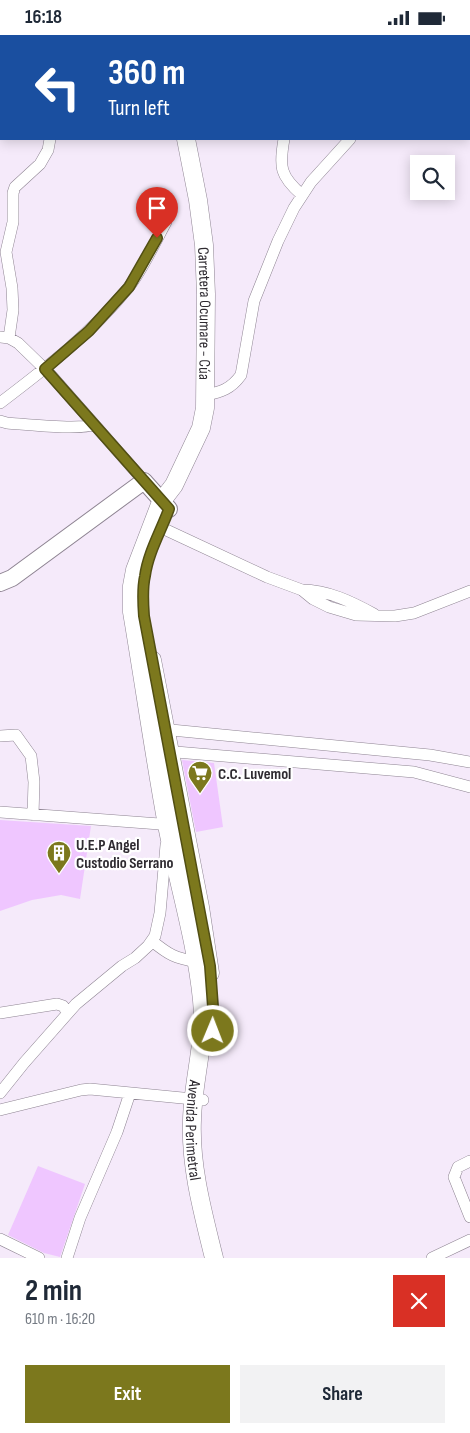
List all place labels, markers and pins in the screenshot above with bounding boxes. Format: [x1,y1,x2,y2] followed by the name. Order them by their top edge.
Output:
[136,187,178,238] pin
[187,760,213,794] supermarket icon: C.C. Luvemol
[218,765,291,784] place label: C.C. Luvemol
[76,836,174,873] place label: U.E.P Angel Custodio Serrano
[46,840,72,874] building icon: U.E.P Angel Custodio Serrano

